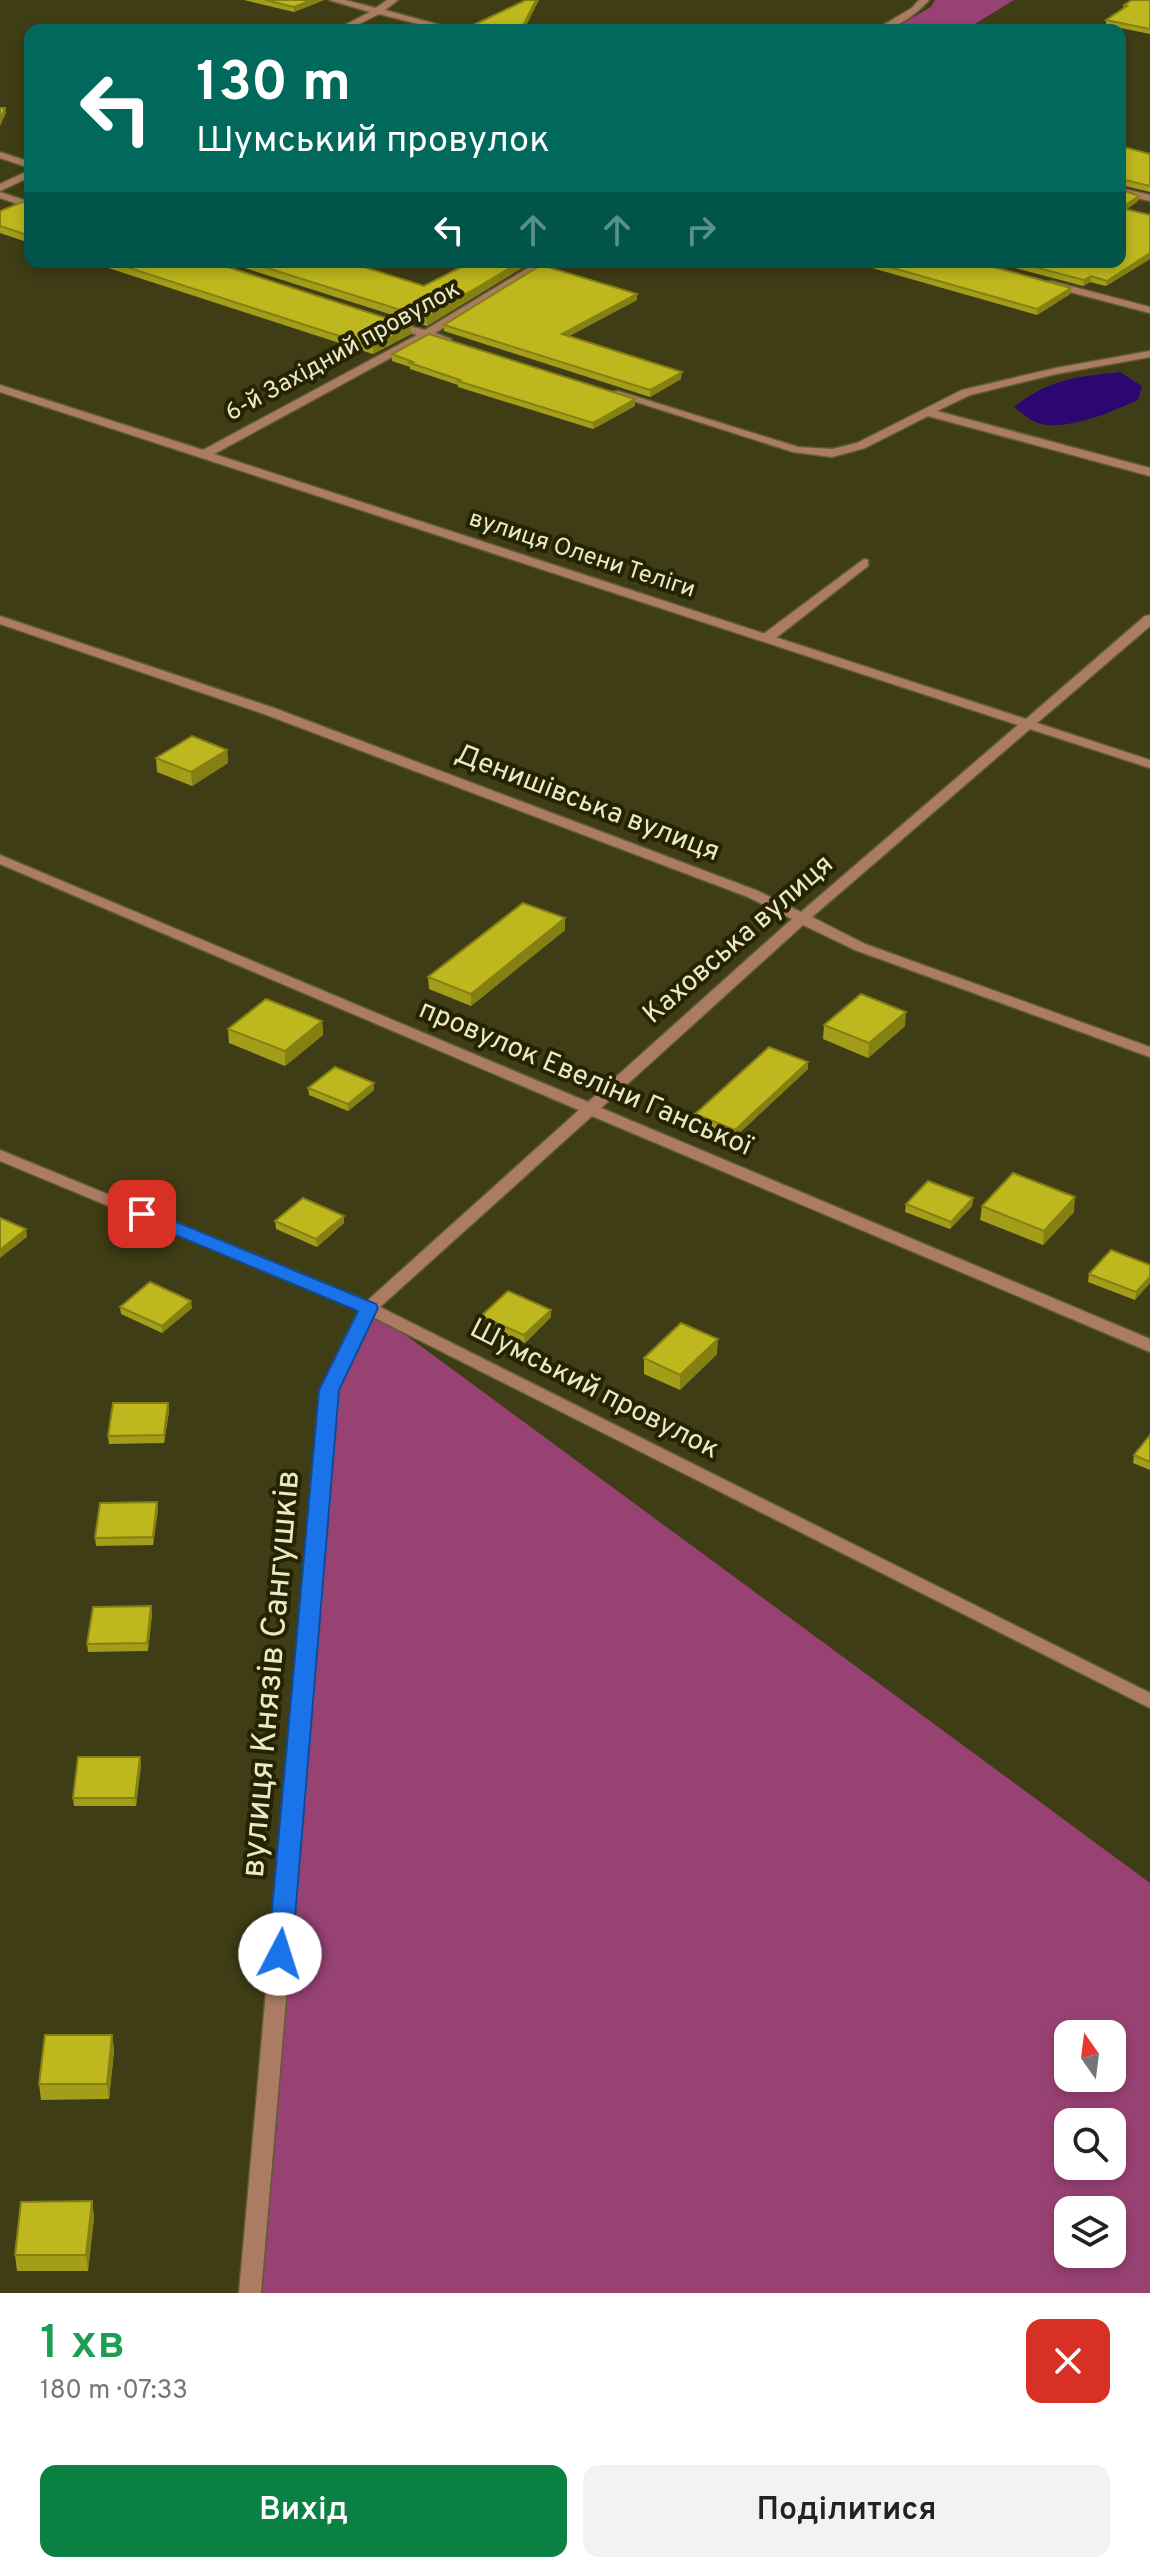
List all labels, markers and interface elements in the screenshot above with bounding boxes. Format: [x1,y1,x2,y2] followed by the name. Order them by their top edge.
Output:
[196,50,351,120] text: 130 m
[64,56,168,160] icon: left
[196,119,550,165] text: Шумський провулок
[427,208,471,252] icon: left
[511,208,555,252] icon: ahead
[595,208,639,252] icon: ahead
[679,208,723,252] icon: right
[221,275,465,429] street label: 6-й Західний провулок
[465,504,699,606] street label: вулиця Олени Теліги
[450,737,724,871] street label: Денишівська вулиця
[636,847,842,1033] street label: Каховська вулиця
[413,992,758,1166] street label: провулок Евеліни Ганської
[108,1180,176,1248] pin
[120,1192,164,1236] icon: arrive
[463,1312,725,1468] street label: Шумський провулок
[233,1469,311,1879] street label: вулиця Князів Сангушків
[238,1912,322,1996] position arrow
[1054,2020,1126,2092] north arrow
[1054,2020,1126,2268] map controls
[1054,2108,1126,2180] button: search
[1054,2196,1126,2268] button: layers
[40,2315,125,2375] text: 1 хв
[1026,2319,1110,2403] button: close
[40,2375,188,2408] text: 180 m · 07:33
[40,2465,567,2557] button: Вихід
[583,2465,1110,2557] button: Поділитися

